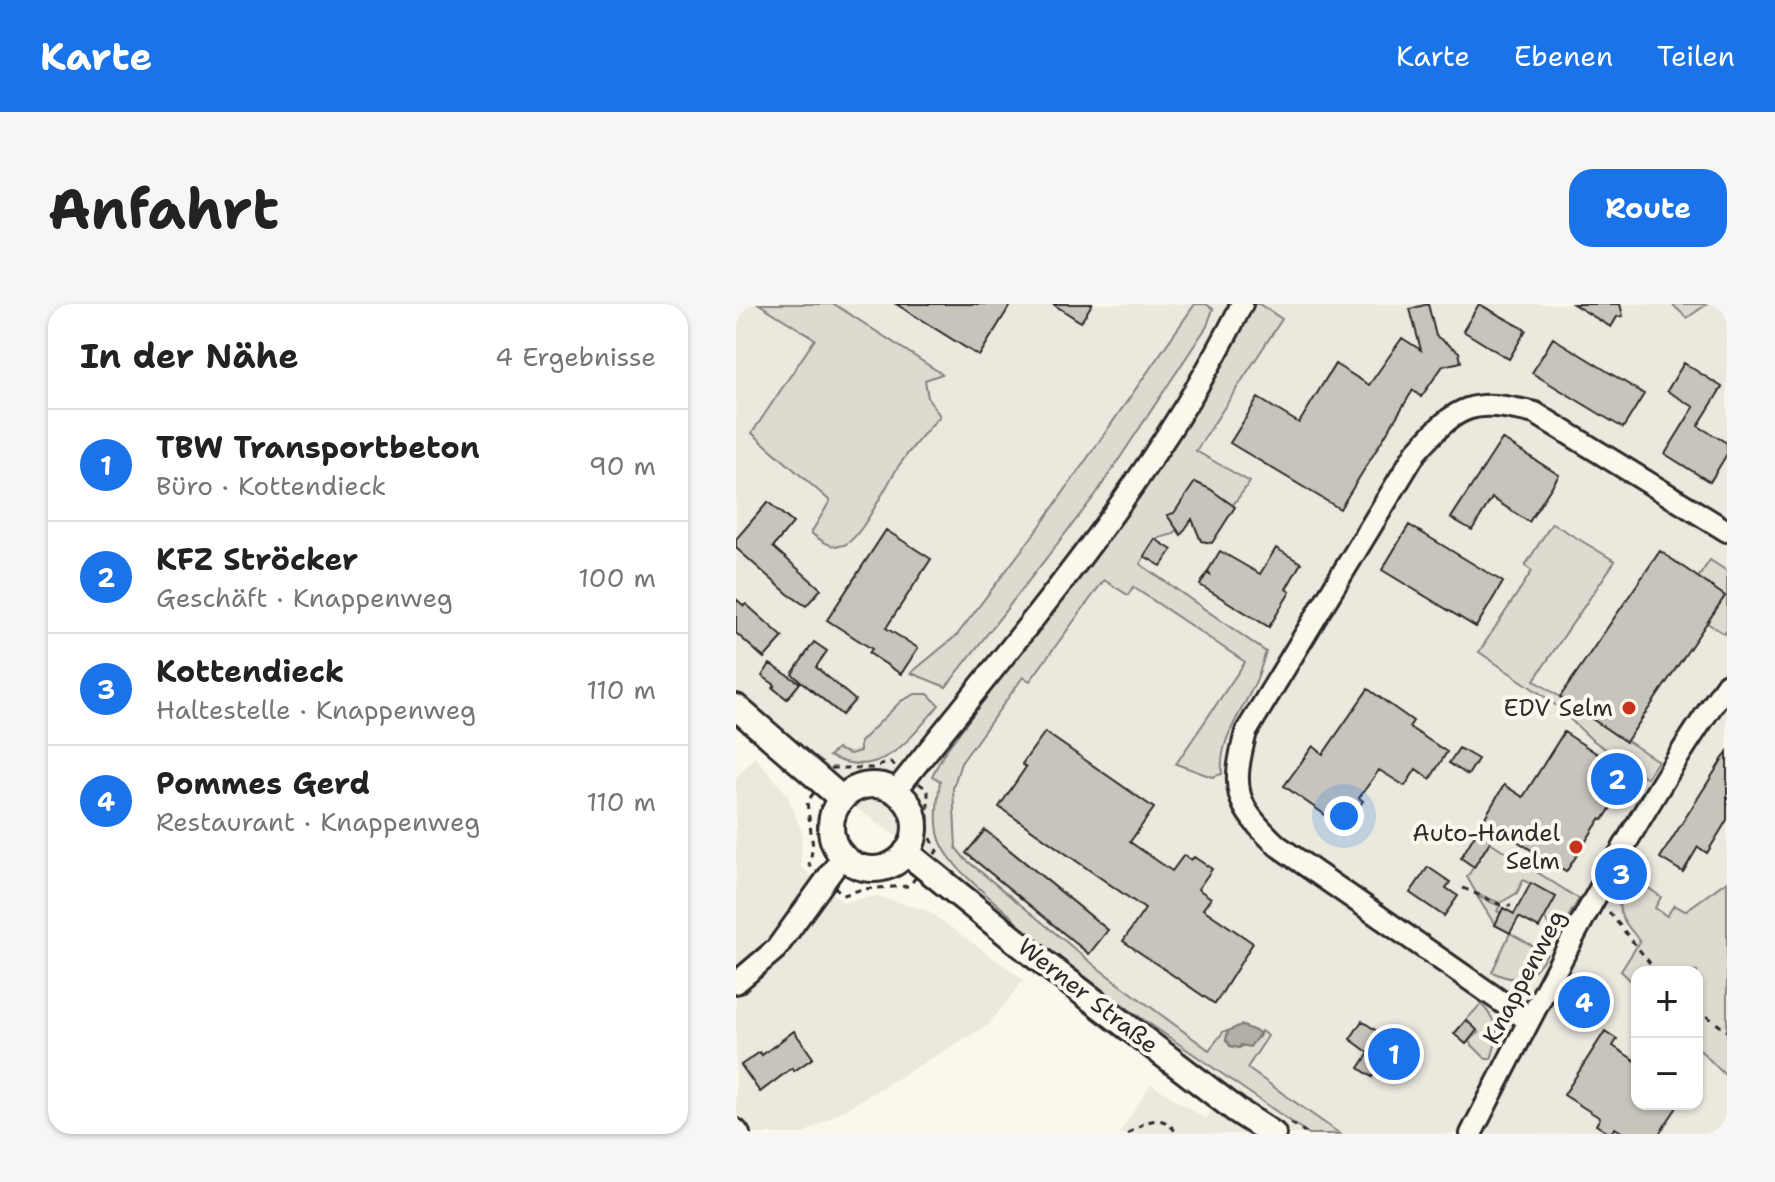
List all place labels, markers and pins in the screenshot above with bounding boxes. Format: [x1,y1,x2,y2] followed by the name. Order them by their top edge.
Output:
[1504,692,1613,724] place label: EDV Selm
[1620,699,1638,717] marker: EDV Selm
[1591,749,1643,809] pin: 2
[1412,817,1561,877] place label: Auto-Handel Selm
[1567,838,1585,856] marker: Auto-Handel Selm
[1595,844,1647,904] pin: 3
[1558,972,1610,1032] pin: 4
[1368,1024,1420,1084] pin: 1

